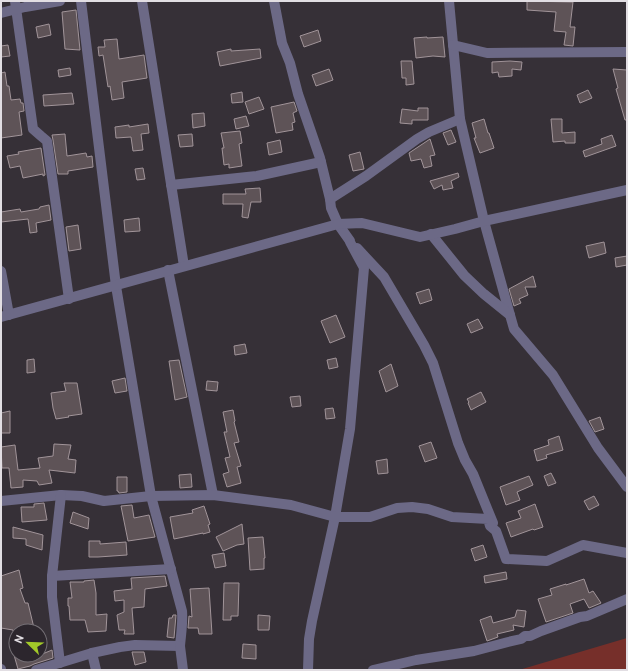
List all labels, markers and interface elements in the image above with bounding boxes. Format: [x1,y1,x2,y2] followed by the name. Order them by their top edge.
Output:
[8,623,48,663] north arrow
[12,633,28,646] text: N

